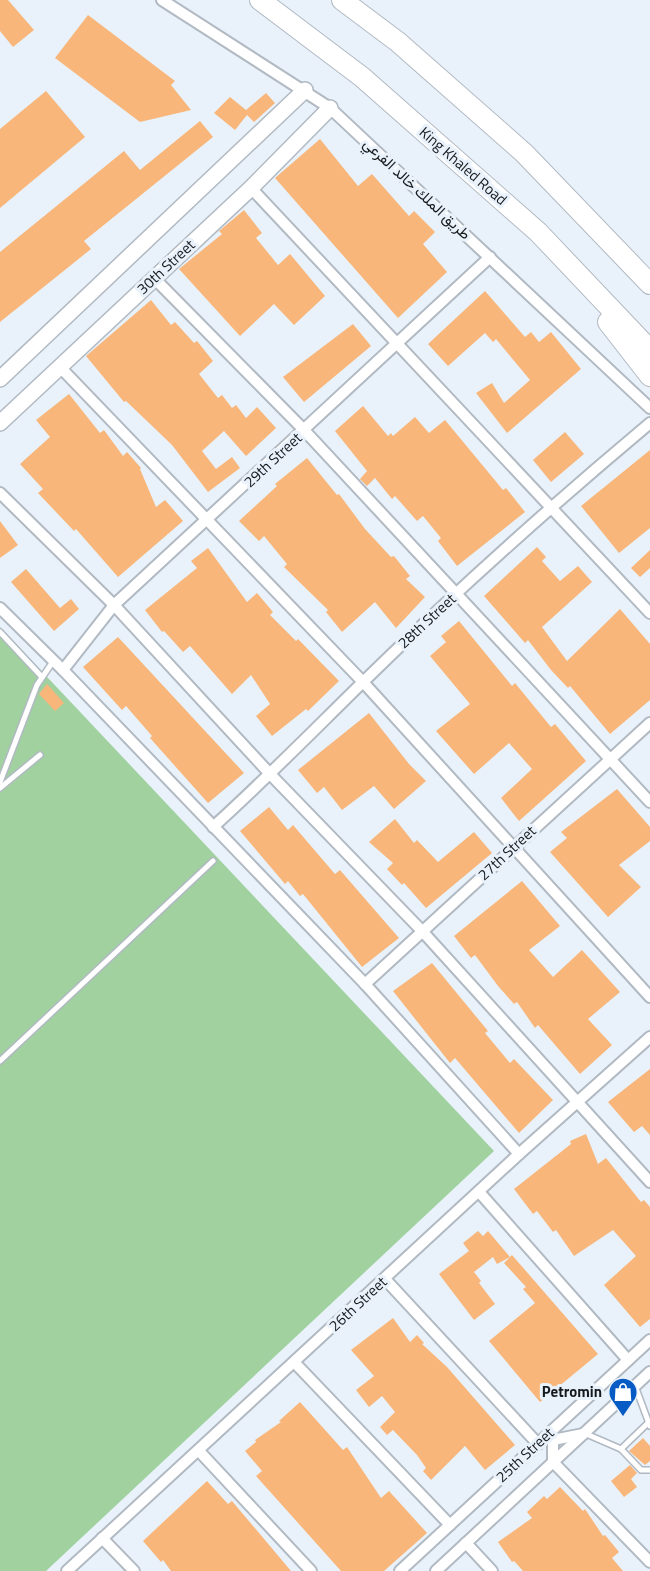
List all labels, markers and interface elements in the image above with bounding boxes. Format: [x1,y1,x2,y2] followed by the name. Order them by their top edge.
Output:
[414,121,512,210] street label: King Khaled Road
[357,132,477,246] street label: طريق الملك خالد الفرعي
[131,233,200,300] street label: 30th Street
[238,426,307,493] street label: 29th Street
[392,587,461,654] street label: 28th Street
[472,819,541,886] street label: 27th Street
[323,1270,392,1337] street label: 26th Street
[607,1376,639,1418] shop icon: Petromin
[542,1380,602,1403] place label: Petromin
[490,1421,559,1488] street label: 25th Street

